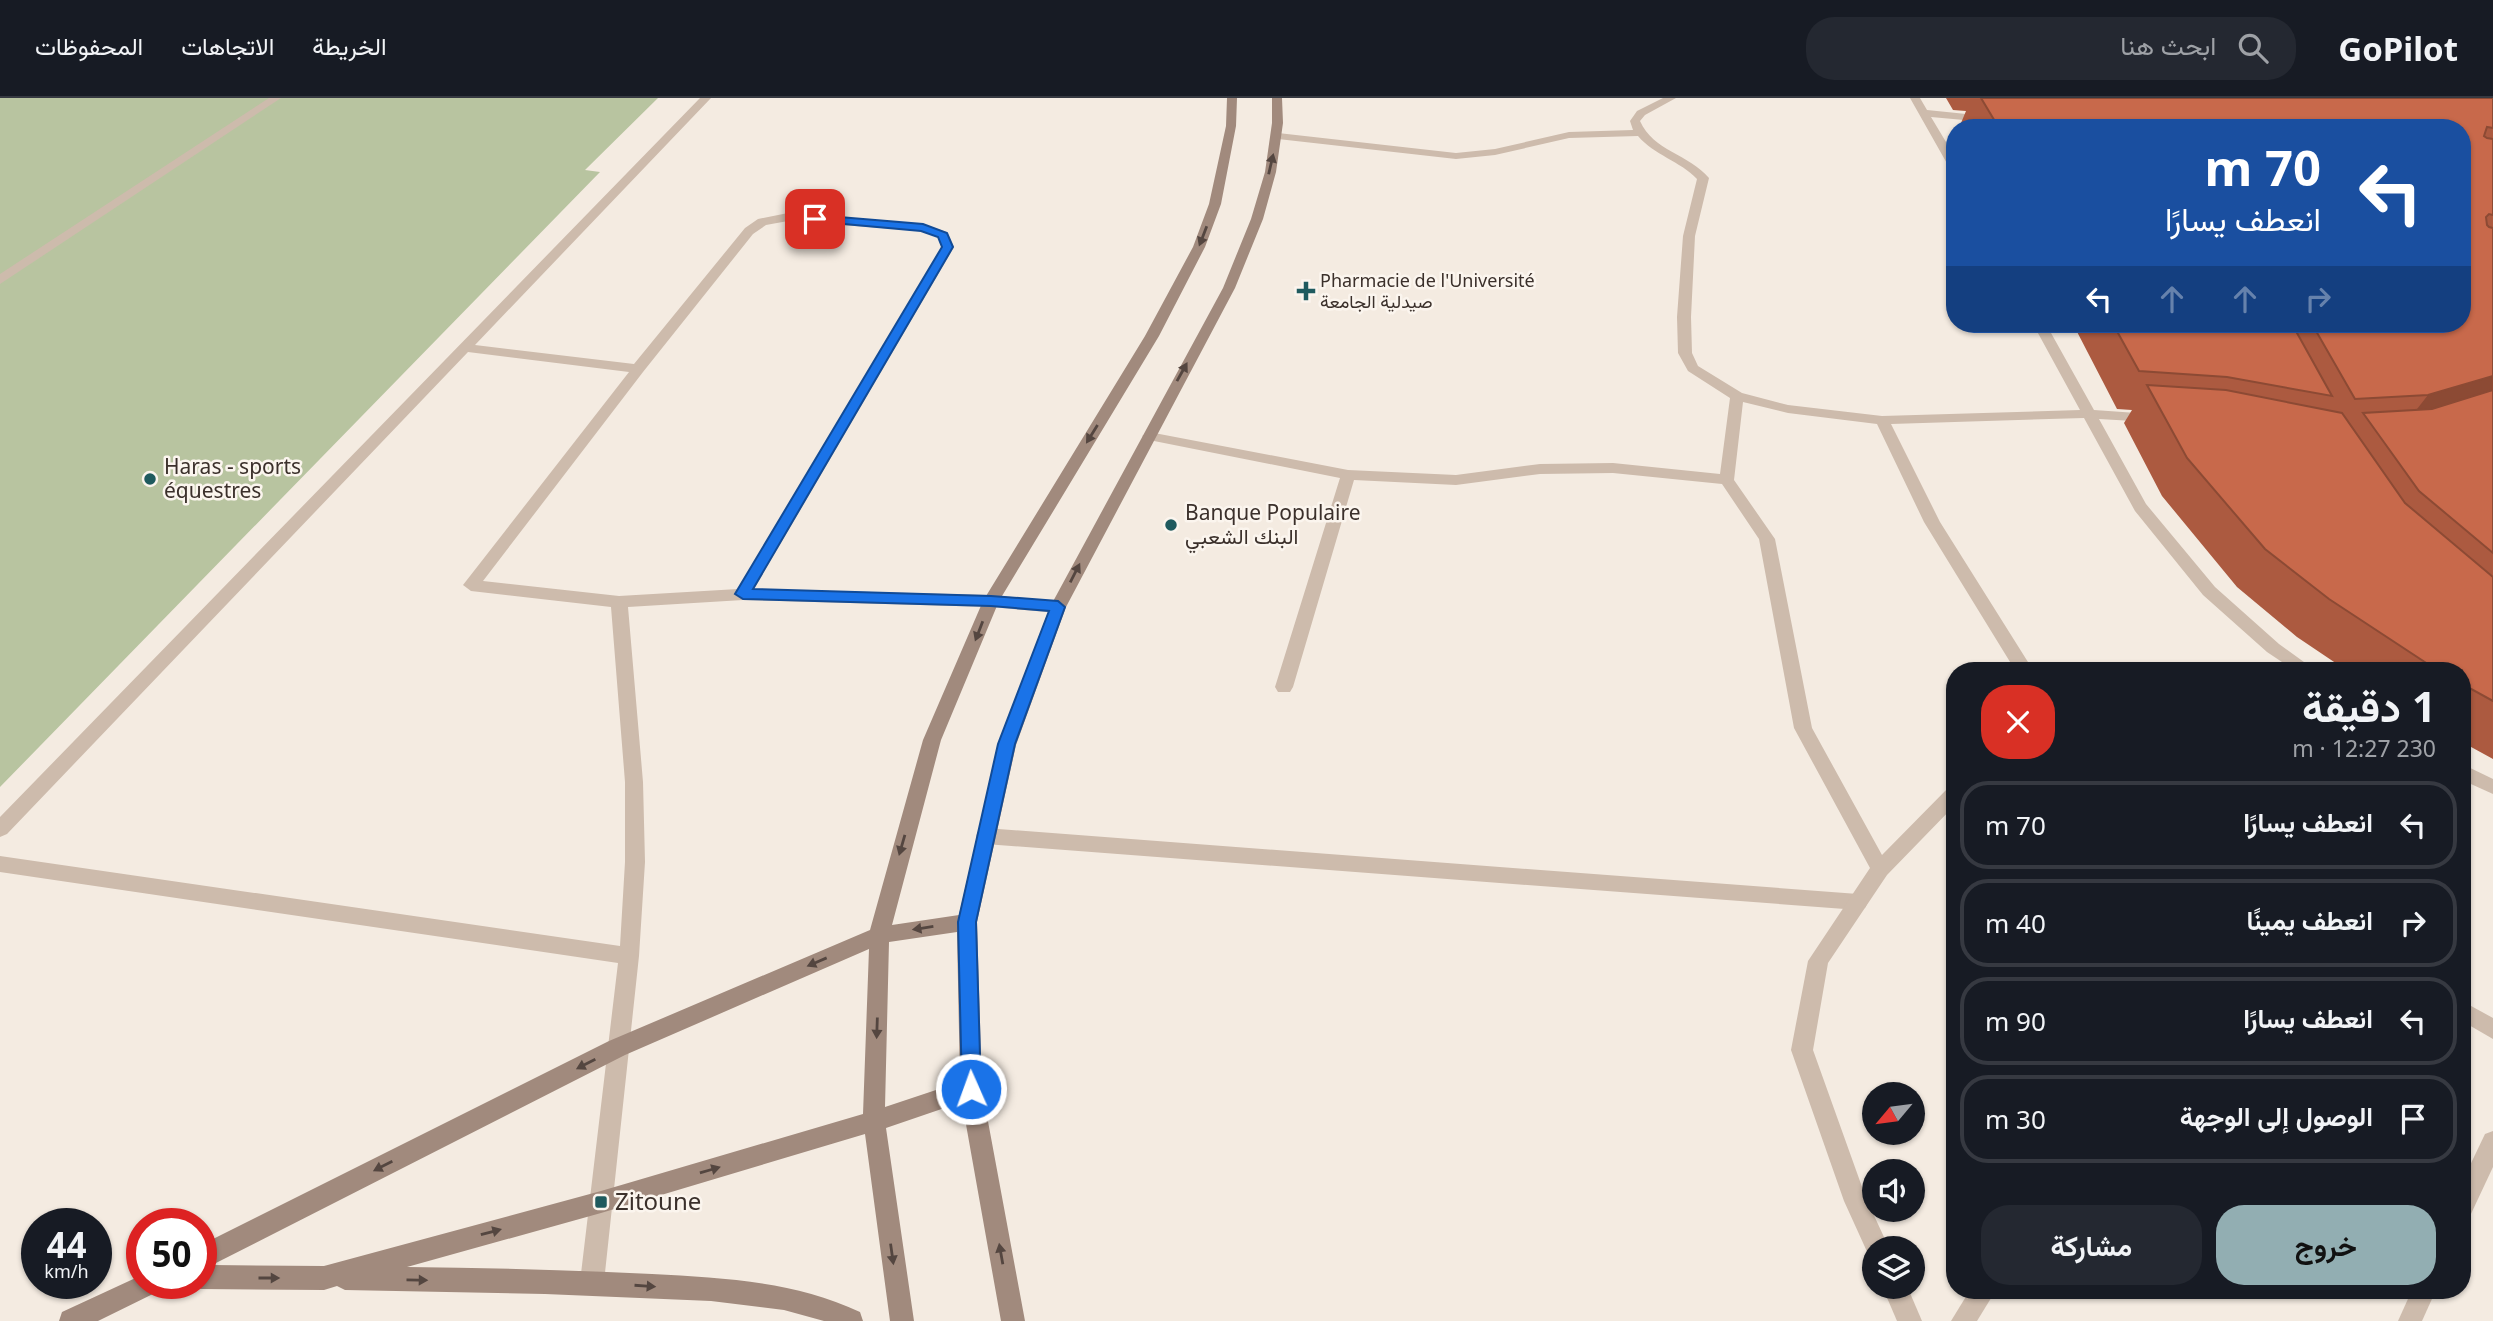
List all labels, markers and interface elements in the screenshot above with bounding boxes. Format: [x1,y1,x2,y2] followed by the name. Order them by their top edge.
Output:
[1806,17,2296,80] search box
[2338,26,2458,71] text: GoPilot
[2120,27,2216,63] text: ابحث هنا
[35,29,143,62] text: المحفوظات
[181,29,274,62] text: الاتجاهات
[312,29,387,62] text: الخريطة
[2234,29,2272,67] icon: search
[2204,134,2321,200] text: 70 m
[2345,147,2436,238] icon: left
[1266,153,1277,175] one-way arrow
[785,189,845,249] pin
[2165,197,2321,240] text: انعطف يسارًا
[796,200,834,238] icon: arrive
[1197,225,1208,246] one-way arrow
[1320,268,1535,313] place label: Pharmacie de l'Université صيدلية الجامعة
[2080,280,2118,318] icon: left
[2153,280,2191,318] icon: ahead
[2226,280,2264,318] icon: ahead
[2299,280,2337,318] icon: right
[1298,283,1314,299] marker: Pharmacie de l'Université صيدلية الجامعة
[1176,362,1188,382] one-way arrow
[1086,425,1099,444] one-way arrow
[164,452,301,504] place label: Haras - sports équestres
[142,471,158,487] marker: Haras - sports équestres
[1185,498,1361,554] place label: Banque Populaire البنك الشعبي
[1163,517,1179,533] marker: Banque Populaire البنك الشعبي
[1069,563,1080,583] one-way arrow
[974,621,985,642] one-way arrow
[2302,677,2436,734] text: 1 دقيقة
[1981,685,2055,759] button: close
[2292,732,2436,764] text: 230 m · 12:27
[2243,804,2373,840] text: انعطف يسارًا
[2394,806,2432,844] icon: left
[1985,807,2046,843] text: 70 m
[897,834,907,855] one-way arrow
[2246,902,2373,938] text: انعطف يمينًا
[2394,904,2432,942] icon: right
[1985,905,2046,941] text: 40 m
[912,923,934,934] one-way arrow
[806,957,827,968] one-way arrow
[2243,1000,2373,1036] text: انعطف يسارًا
[2394,1002,2432,1040] icon: left
[1985,1003,2046,1039] text: 90 m
[871,1017,882,1039] one-way arrow
[934,1052,1008,1126] position arrow
[576,1059,596,1070] one-way arrow
[1862,1082,1925,1144] north arrow
[1862,1082,1925,1299] map controls
[2180,1098,2373,1134] text: الوصول إلى الوجهة
[2394,1100,2432,1138] icon: arrive
[1985,1101,2046,1137] text: 30 m
[1862,1159,1925,1222] button: sound
[373,1161,393,1172] one-way arrow
[699,1164,720,1174] one-way arrow
[615,1184,701,1217] place label: Zitoune
[593,1194,609,1210] marker: Zitoune
[1981,1205,2202,1285] button: مشاركة
[2216,1205,2436,1285] button: خروج
[126,1208,217,1299] speed limit sign: 50
[46,1221,87,1268] text: 44
[480,1226,502,1237] one-way arrow
[1862,1236,1925,1299] button: layers
[887,1243,898,1265] one-way arrow
[995,1243,1006,1265] one-way arrow
[44,1259,89,1283] text: km/h
[259,1272,281,1284] one-way arrow
[406,1274,428,1285] one-way arrow
[634,1280,656,1291] one-way arrow

